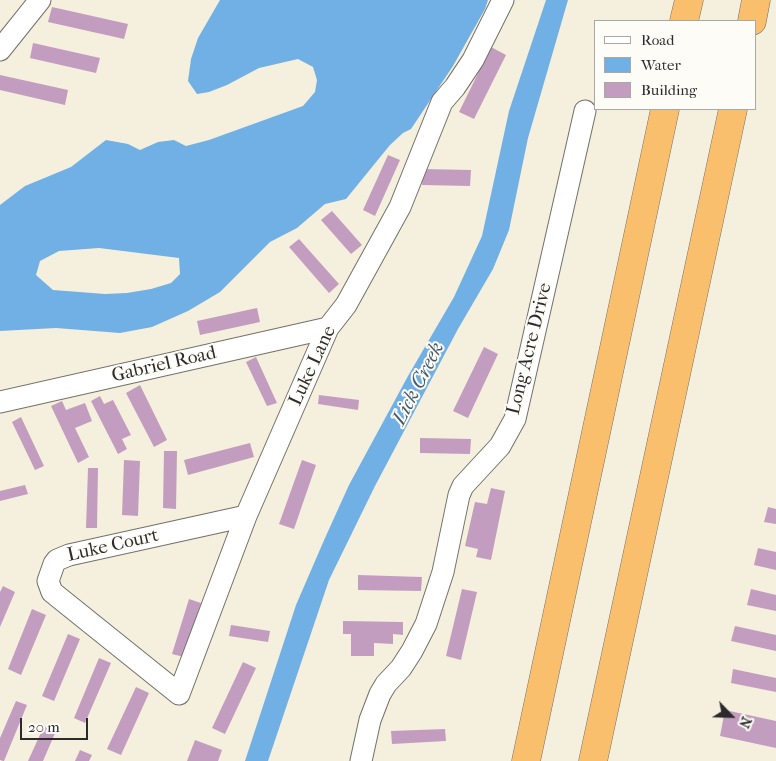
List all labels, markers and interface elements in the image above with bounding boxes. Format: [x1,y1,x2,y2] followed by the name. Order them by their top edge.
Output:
[594,20,756,110] legend
[641,31,674,49] text: Road
[641,56,681,74] text: Water
[641,81,697,99] text: Building
[503,281,557,417] street label: Long Acre Drive
[285,322,341,410] street label: Luke Lane
[388,339,450,429] water label: Lick Creek
[110,342,218,388] street label: Gabriel Road
[65,524,161,568] street label: Luke Court
[706,691,756,741] north arrow
[22,708,90,740] scale bar
[735,714,755,731] text: N
[28,718,60,736] text: 20 m

